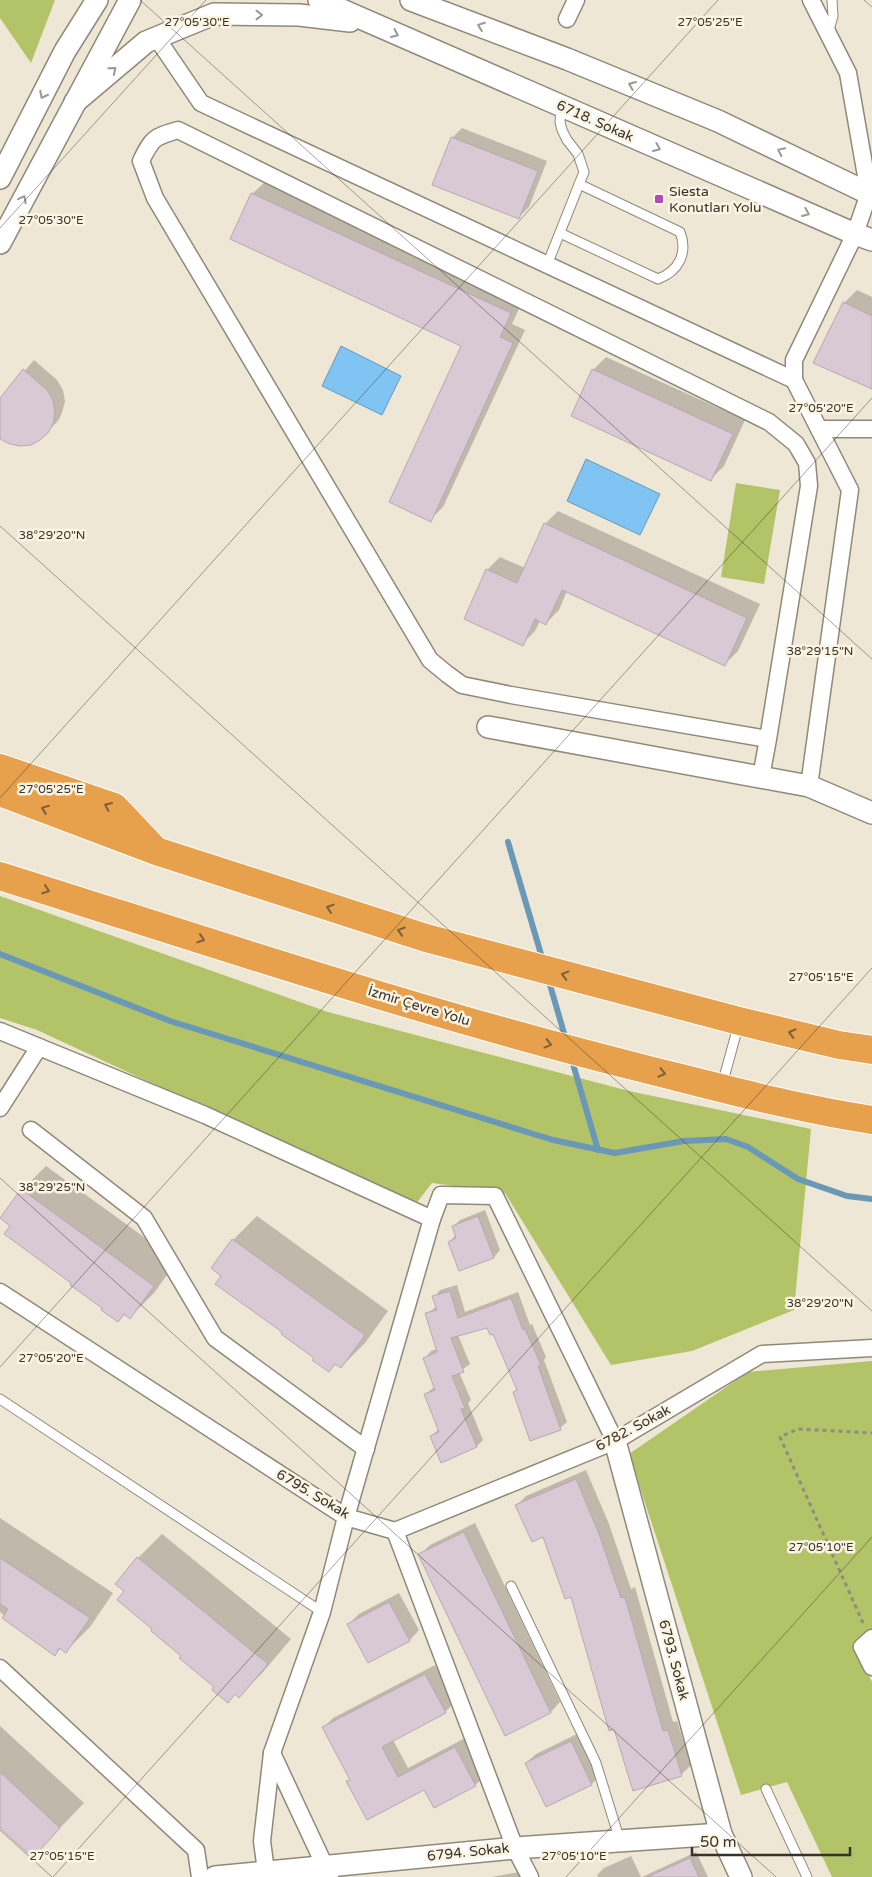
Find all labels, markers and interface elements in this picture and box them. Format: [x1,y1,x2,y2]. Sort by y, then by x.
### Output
one-way arrow [256,9,264,20]
text: 27°05'30"E [164,15,230,29]
text: 27°05'25"E [677,15,743,29]
one-way arrow [477,22,486,32]
one-way arrow [390,28,399,39]
one-way arrow [107,67,116,76]
one-way arrow [628,81,637,92]
one-way arrow [39,90,49,99]
street label: 6718. Sokak [554,96,637,146]
one-way arrow [652,142,661,153]
one-way arrow [777,147,786,157]
place label: Siesta Konutları Yolu [669,183,762,216]
marker: Siesta Konutları Yolu [653,193,665,205]
one-way arrow [16,196,26,205]
one-way arrow [801,206,810,217]
text: 27°05'30"E [18,213,84,227]
text: 27°05'20"E [788,401,854,415]
text: 38°29'20"N [19,528,86,542]
text: 38°29'15"N [787,644,854,658]
text: 27°05'25"E [18,782,84,796]
one-way arrow [104,801,113,812]
one-way arrow [41,805,50,815]
one-way arrow [42,885,50,895]
one-way arrow [326,904,334,914]
one-way arrow [398,926,406,936]
one-way arrow [197,934,205,944]
one-way arrow [562,970,570,980]
text: 27°05'15"E [788,970,854,984]
street label: İzmir Çevre Yolu [366,982,472,1030]
one-way arrow [787,1028,796,1039]
one-way arrow [544,1038,553,1049]
one-way arrow [657,1067,666,1078]
text: 38°29'25"N [19,1180,86,1194]
text: 38°29'20"N [787,1296,854,1310]
text: 27°05'20"E [18,1351,84,1365]
street label: 6782. Sokak [593,1401,674,1455]
street label: 6795. Sokak [273,1465,353,1523]
text: 27°05'10"E [788,1540,854,1554]
street label: 6793. Sokak [655,1618,693,1702]
scale bar [692,1824,850,1856]
text: 50 m [700,1833,737,1851]
street label: 6794. Sokak [426,1839,510,1865]
text: 27°05'15"E [29,1849,95,1863]
text: 27°05'10"E [541,1849,607,1863]

